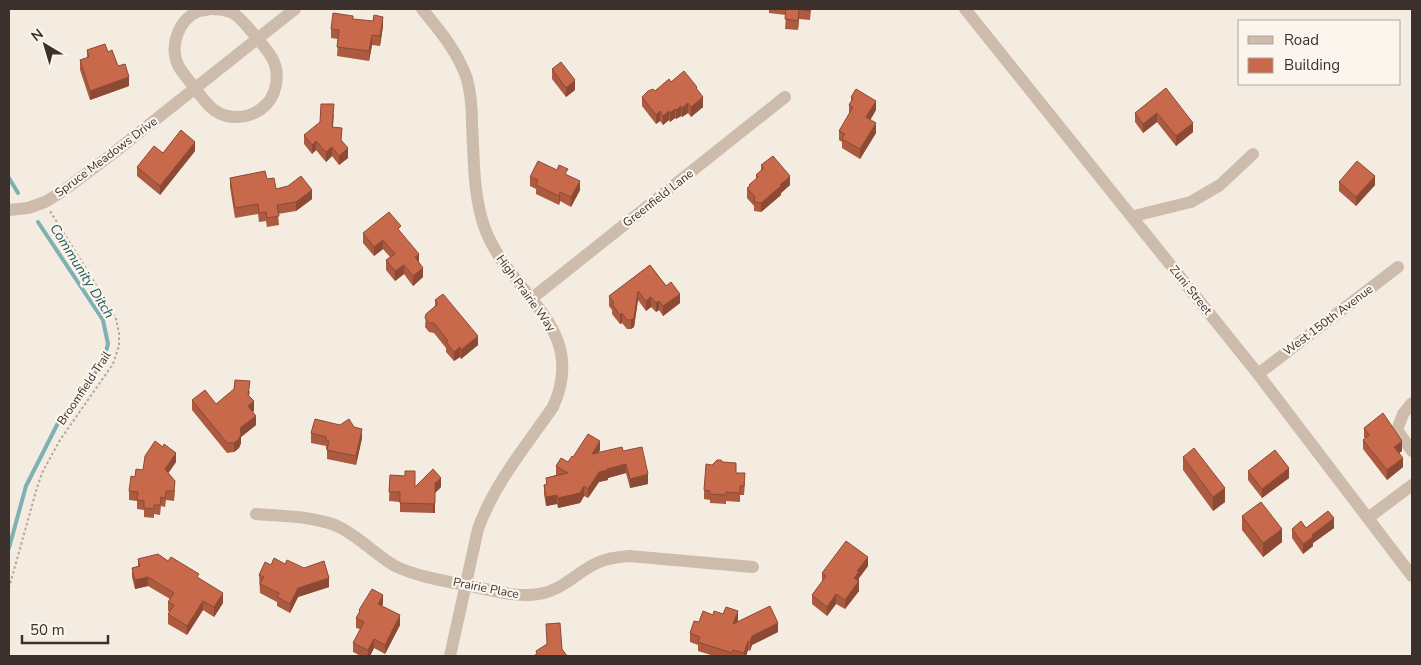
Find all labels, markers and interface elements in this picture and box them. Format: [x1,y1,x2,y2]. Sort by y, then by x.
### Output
north arrow [20,20,70,70]
legend [1238,20,1401,85]
text: N [27,24,47,46]
text: Road [1284,30,1319,50]
text: Building [1284,55,1340,75]
street label: Spruce Meadows Drive [52,113,160,201]
street label: Greenfield Lane [619,165,697,231]
water label: Community Ditch [45,220,119,322]
street label: High Prairie Way [493,251,560,335]
street label: Zuni Street [1166,262,1216,319]
street label: West 150th Avenue [1280,281,1376,359]
street label: Broomfield Trail [53,348,115,428]
street label: Prairie Place [452,574,520,602]
scale bar [22,612,109,644]
text: 50 m [30,620,65,640]

